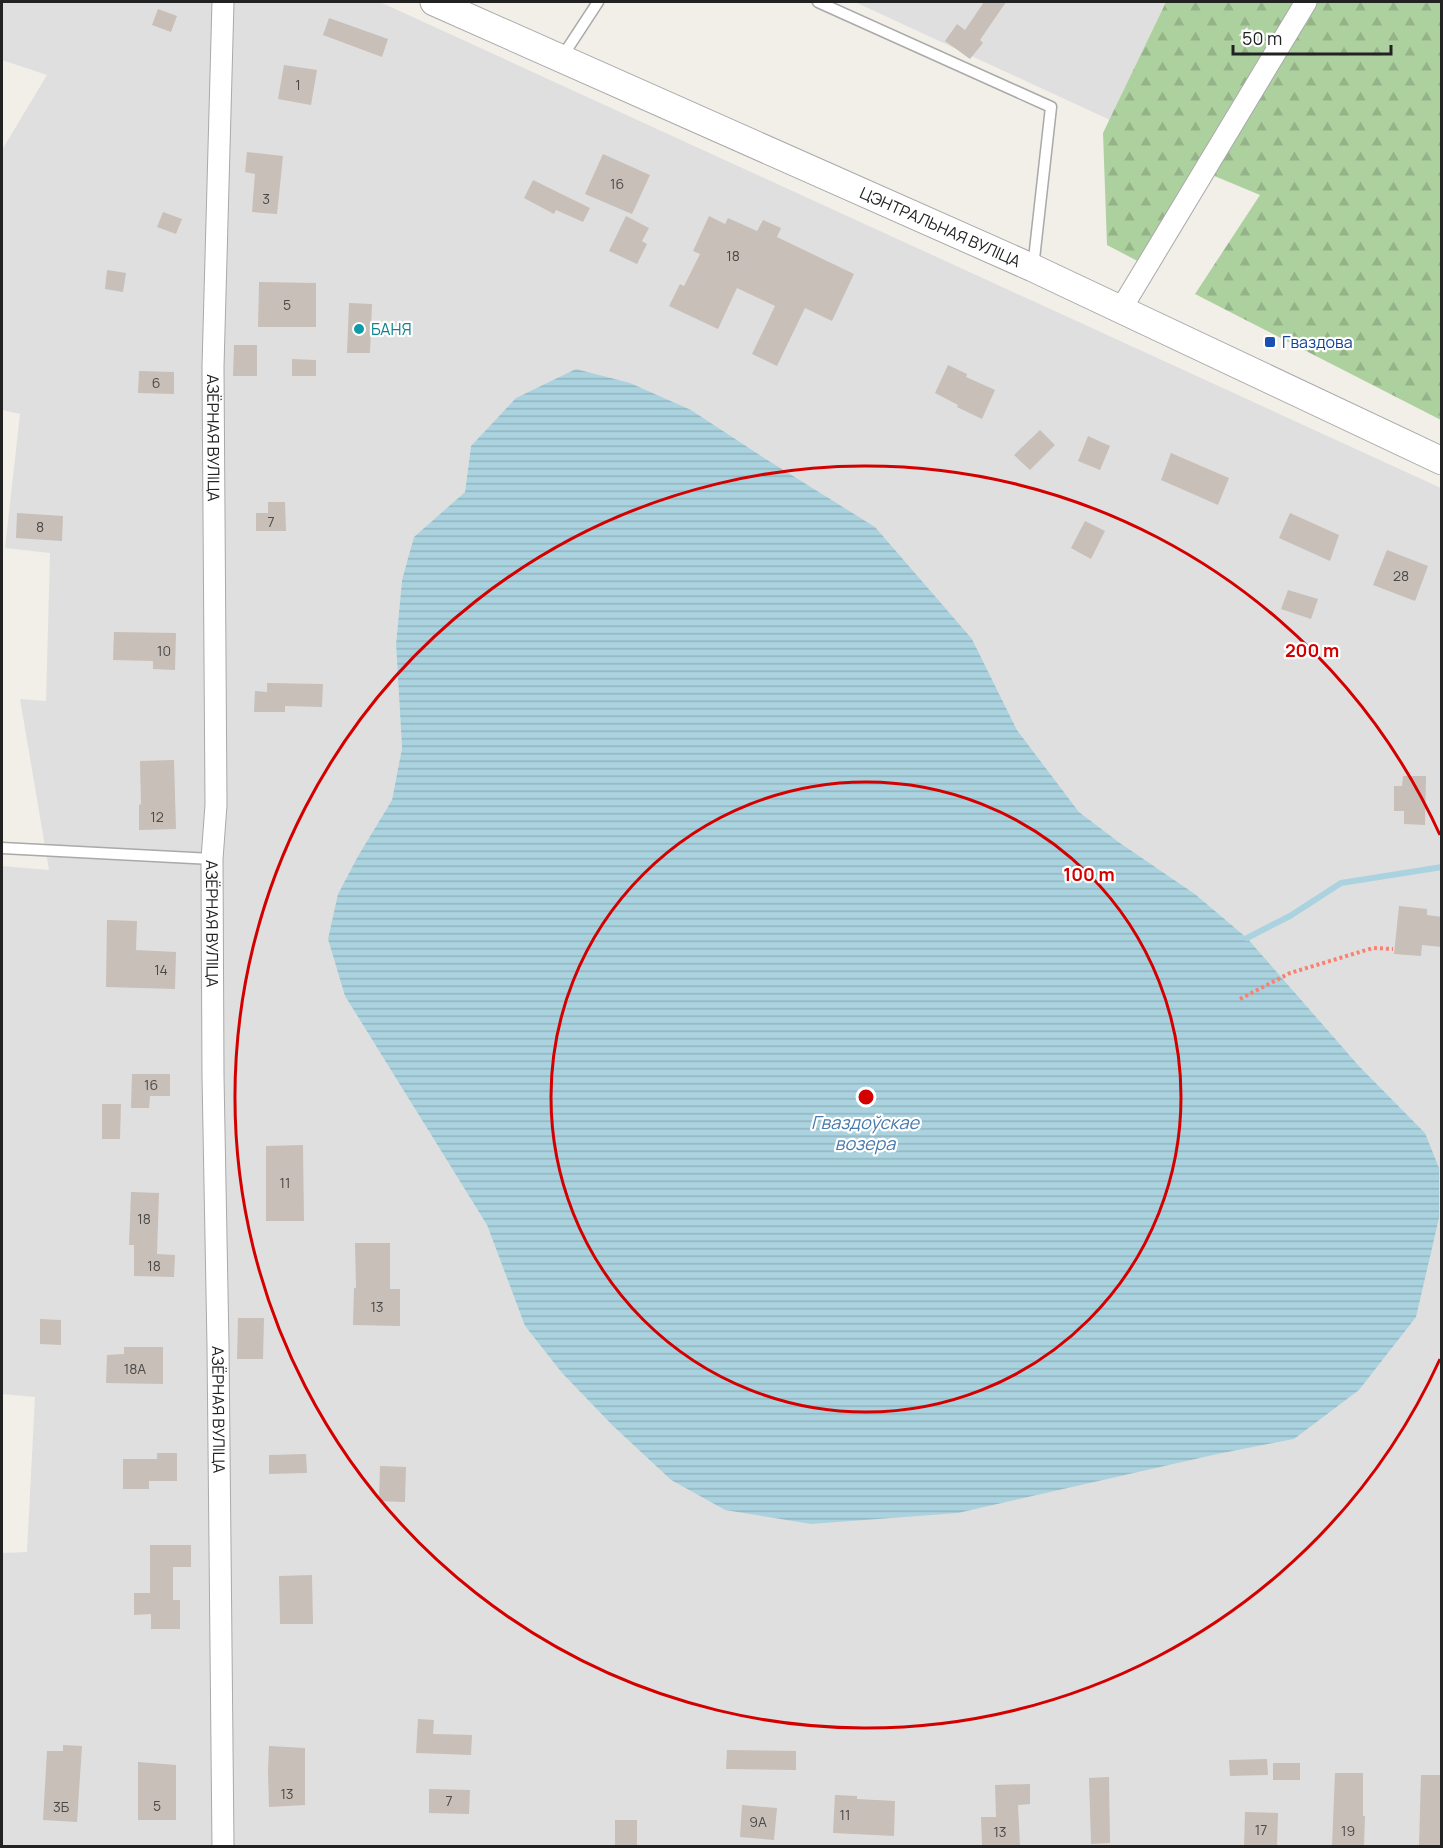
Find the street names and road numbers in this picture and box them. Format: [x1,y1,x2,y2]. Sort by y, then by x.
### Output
street label: ЦЭНТРАЛЬНАЯ ВУЛІЦА [857,182,1024,272]
street label: АЗЁРНАЯ ВУЛІЦА [202,374,225,502]
street label: АЗЁРНАЯ ВУЛІЦА [201,860,224,987]
street label: АЗЁРНАЯ ВУЛІЦА [207,1346,230,1473]

